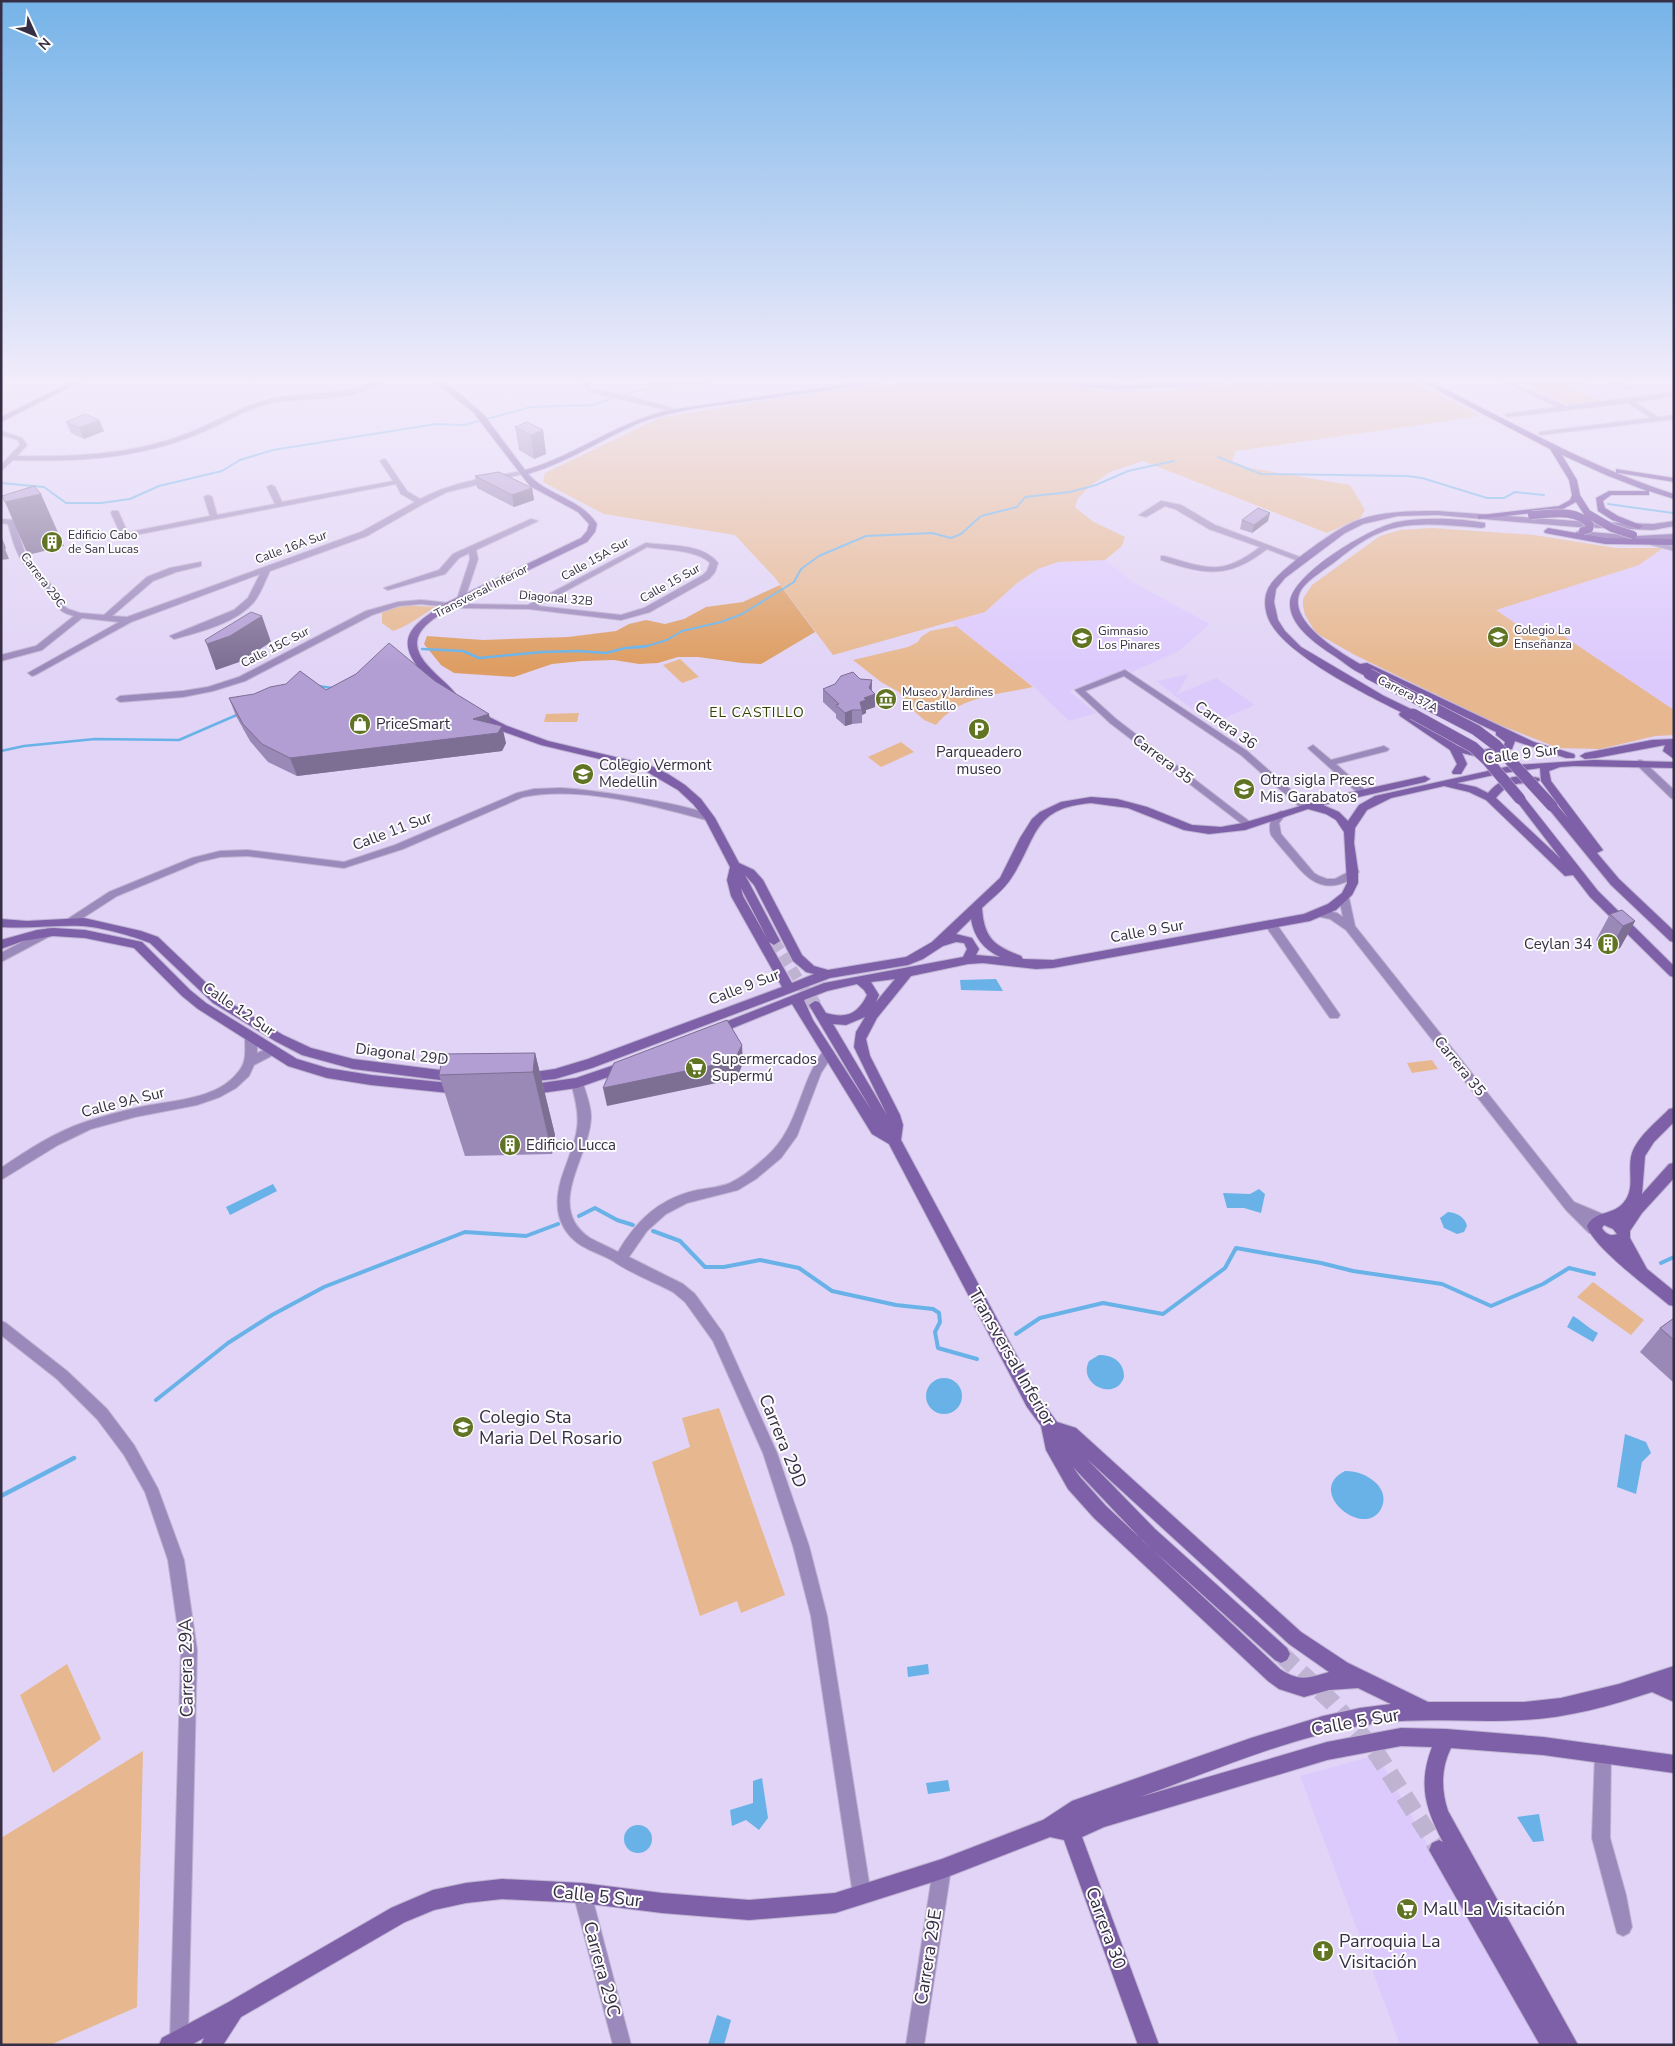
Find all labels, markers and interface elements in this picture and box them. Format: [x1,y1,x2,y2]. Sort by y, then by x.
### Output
north arrow [10,10,60,60]
text: N [34,33,54,54]
street label: Calle 16A Sur [253,526,330,567]
place label: Edificio Cabo de San Lucas [68,527,139,557]
building icon: Edificio Cabo de San Lucas [40,530,64,554]
street label: Calle 15A Sur [558,533,632,584]
street label: Carrera 29C [17,549,69,611]
street label: Transversal Inferior [431,560,531,622]
street label: Calle 15 Sur [637,560,704,606]
street label: Diagonal 32B [518,587,594,609]
place label: Colegio La Enseñanza [1514,622,1572,652]
street label: Calle 15C Sur [238,623,313,671]
place label: Gimnasio Los Pinares [1098,623,1160,653]
school or university icon: Colegio La Enseñanza [1486,625,1510,649]
school or university icon: Gimnasio Los Pinares [1070,626,1094,650]
street label: Carrera 37A [1375,672,1441,716]
place label: Museo y Jardines El Castillo [902,684,994,714]
museum icon: Museo y Jardines El Castillo [874,687,898,711]
street label: Carrera 36 [1191,696,1261,754]
district label: EL CASTILLO [709,703,805,722]
shop icon: PriceSmart [348,712,372,736]
place label: PriceSmart [376,714,451,734]
parking icon: Parqueadero museo [967,717,991,741]
street label: Carrera 35 [1128,729,1198,789]
street label: Calle 9 Sur [1483,739,1560,768]
place label: Parqueadero museo [936,742,1022,779]
place label: Colegio Vermont Medellin [599,755,712,792]
school or university icon: Colegio Vermont Medellin [571,762,595,786]
place label: Otra sigla Preesc Mis Garabatos [1260,770,1374,807]
school or university icon: Otra sigla Preesc Mis Garabatos [1232,777,1256,801]
street label: Calle 11 Sur [350,807,435,855]
street label: Calle 9 Sur [1109,915,1186,947]
building icon: Ceylan 34 [1596,932,1620,956]
place label: Ceylan 34 [1524,934,1592,954]
street label: Calle 9 Sur [706,964,783,1010]
street label: Calle 12 Sur [199,977,280,1041]
street label: Carrera 35 [1430,1032,1490,1100]
street label: Diagonal 29D [354,1038,450,1070]
place label: Supermercados Supermú [712,1049,817,1086]
supermarket icon: Supermercados Supermú [684,1056,708,1080]
street label: Calle 9A Sur [79,1082,167,1122]
building icon: Edificio Lucca [498,1133,522,1157]
place label: Edificio Lucca [526,1135,616,1155]
street label: Transversal Inferior [963,1284,1061,1430]
street label: Carrera 29D [753,1391,813,1491]
place label: Colegio Sta Maria Del Rosario [479,1405,622,1450]
school or university icon: Colegio Sta Maria Del Rosario [451,1415,475,1439]
street label: Carrera 29A [173,1618,199,1718]
street label: Calle 5 Sur [1309,1702,1402,1742]
street label: Calle 5 Sur [551,1879,643,1913]
street label: Carrera 30 [1080,1884,1132,1972]
supermarket icon: Mall La Visitación [1395,1897,1419,1921]
place label: Mall La Visitación [1423,1897,1565,1921]
street label: Carrera 29E [909,1908,947,2006]
street label: Carrera 29C [578,1919,626,2019]
place label: Parroquia La Visitación [1338,1929,1441,1974]
church icon: Parroquia La Visitación [1311,1939,1335,1963]

